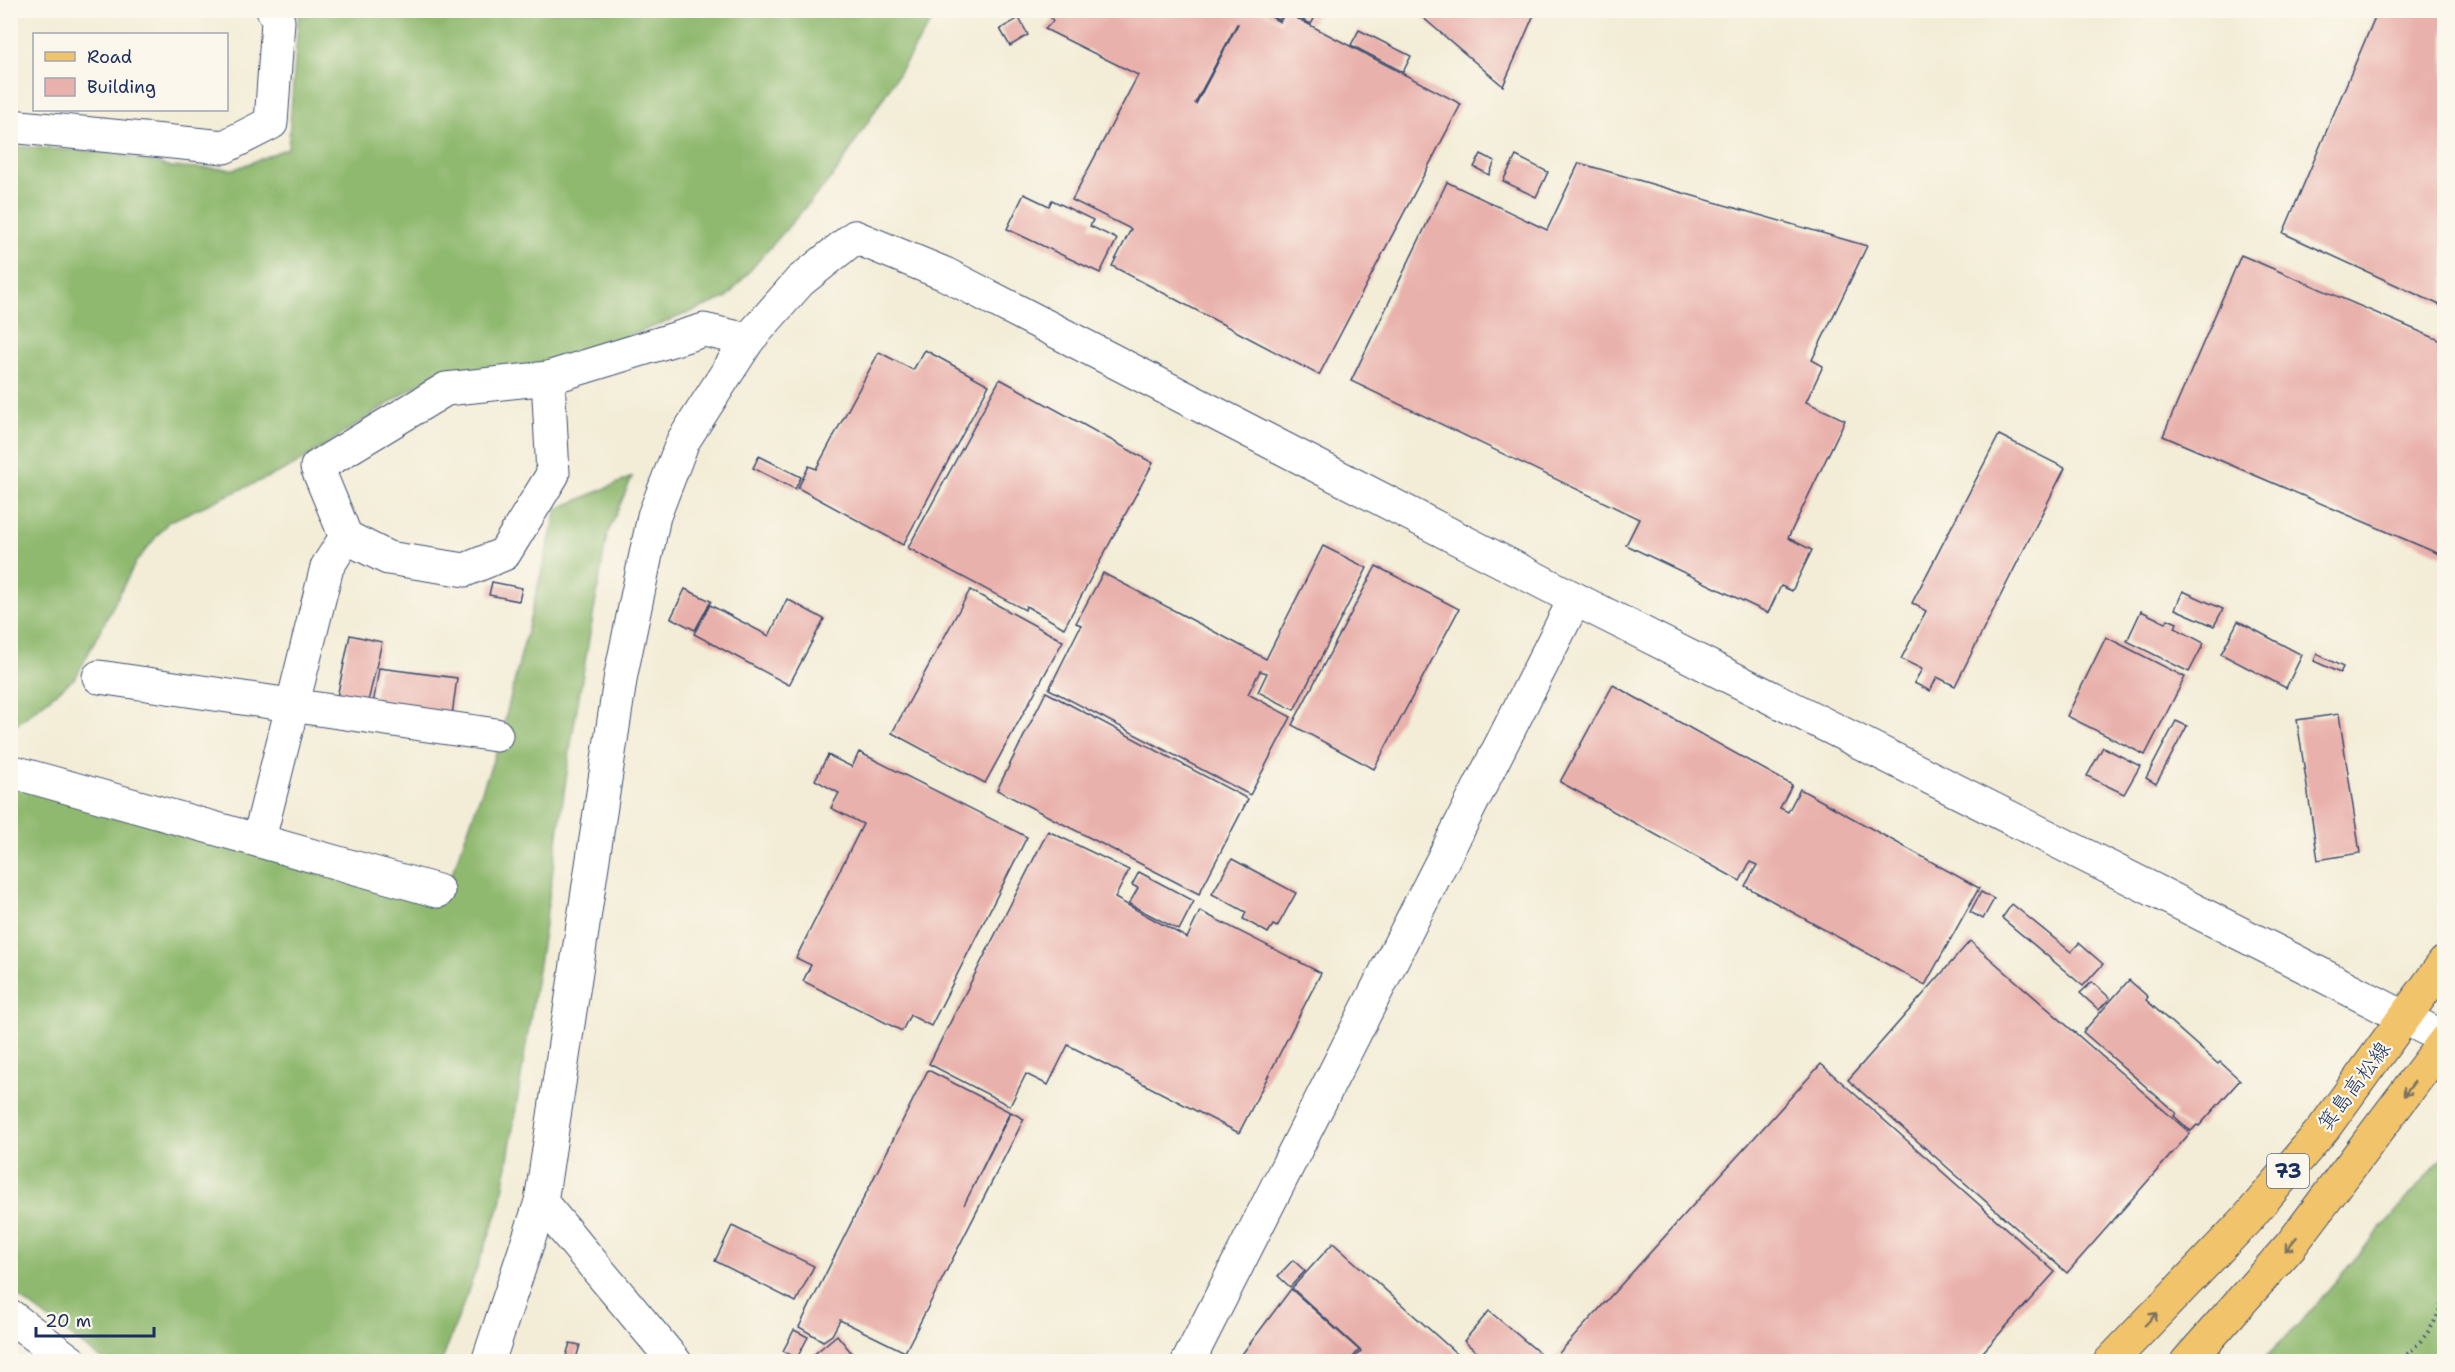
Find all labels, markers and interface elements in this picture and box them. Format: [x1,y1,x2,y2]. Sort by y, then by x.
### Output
legend [33,33,228,111]
text: Road [87,45,132,69]
text: Building [87,75,156,99]
street label: 箕島高松線 [2311,1036,2397,1136]
one-way arrow [2403,1081,2416,1097]
road number: 73 [2267,1154,2309,1188]
one-way arrow [2284,1236,2298,1251]
scale bar [36,1300,154,1338]
text: 20 m [45,1309,91,1333]
one-way arrow [2144,1312,2158,1327]

